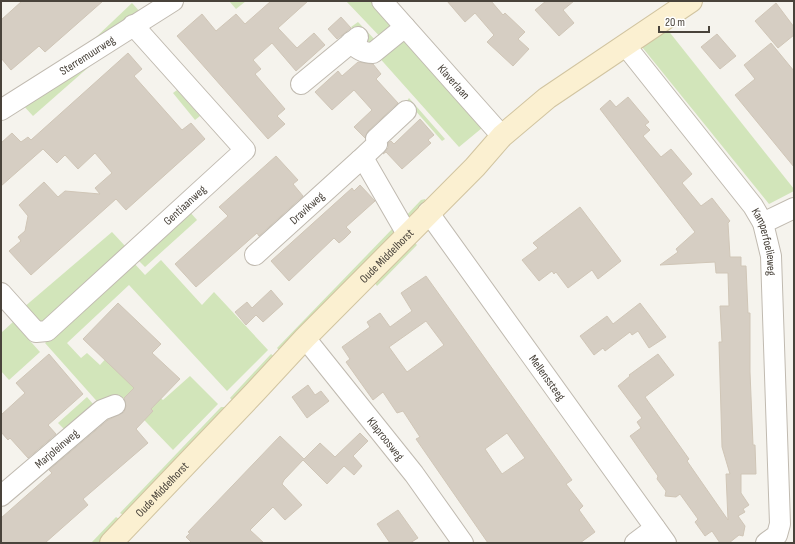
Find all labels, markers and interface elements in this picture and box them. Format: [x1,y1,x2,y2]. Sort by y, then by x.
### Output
scale bar [659,8,709,34]
text: 20 m [665,15,685,30]
street label: Sterremuurweg [57,32,118,79]
street label: Klaverlaan [434,61,473,102]
street label: Gentiaanweg [160,182,209,228]
street label: Dravikweg [286,188,327,228]
street label: Kamperfoelieweg [748,205,779,276]
street label: Oude Middelhorst [356,225,417,286]
street label: Mellenssteeg [526,352,569,404]
street label: Klaproosweg [364,414,408,463]
street label: Marjoleinweg [32,426,82,472]
street label: Oude Middelhorst [132,459,192,520]

